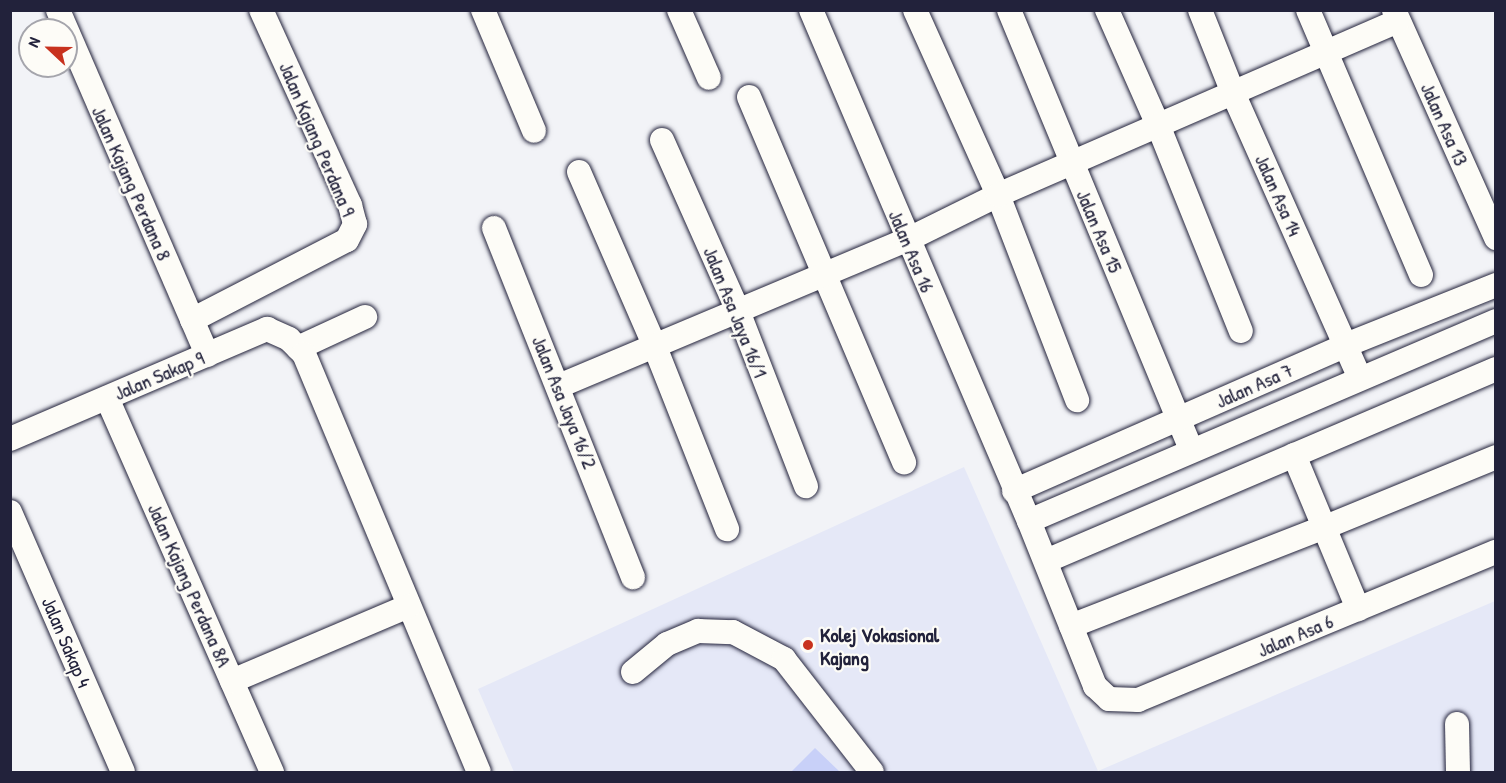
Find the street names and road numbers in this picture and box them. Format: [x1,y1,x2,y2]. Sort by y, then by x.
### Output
street label: Jalan Kajang Perdana 9 [275,58,361,220]
street label: Jalan Asa 13 [1416,79,1474,169]
street label: Jalan Kajang Perdana 8 [87,102,177,264]
street label: Jalan Asa 14 [1250,151,1308,239]
street label: Jalan Asa 15 [1072,186,1128,276]
street label: Jalan Asa 16 [884,206,940,296]
street label: Jalan Asa Jaya 16/1 [699,243,773,381]
street label: Jalan Asa Jaya 16/2 [527,332,603,472]
street label: Jalan Sakap 9 [110,345,208,405]
street label: Jalan Asa 7 [1212,357,1296,413]
street label: Jalan Kajang Perdana 8A [143,500,237,670]
street label: Jalan Sakap 4 [37,593,97,691]
street label: Jalan Asa 6 [1254,608,1336,662]

